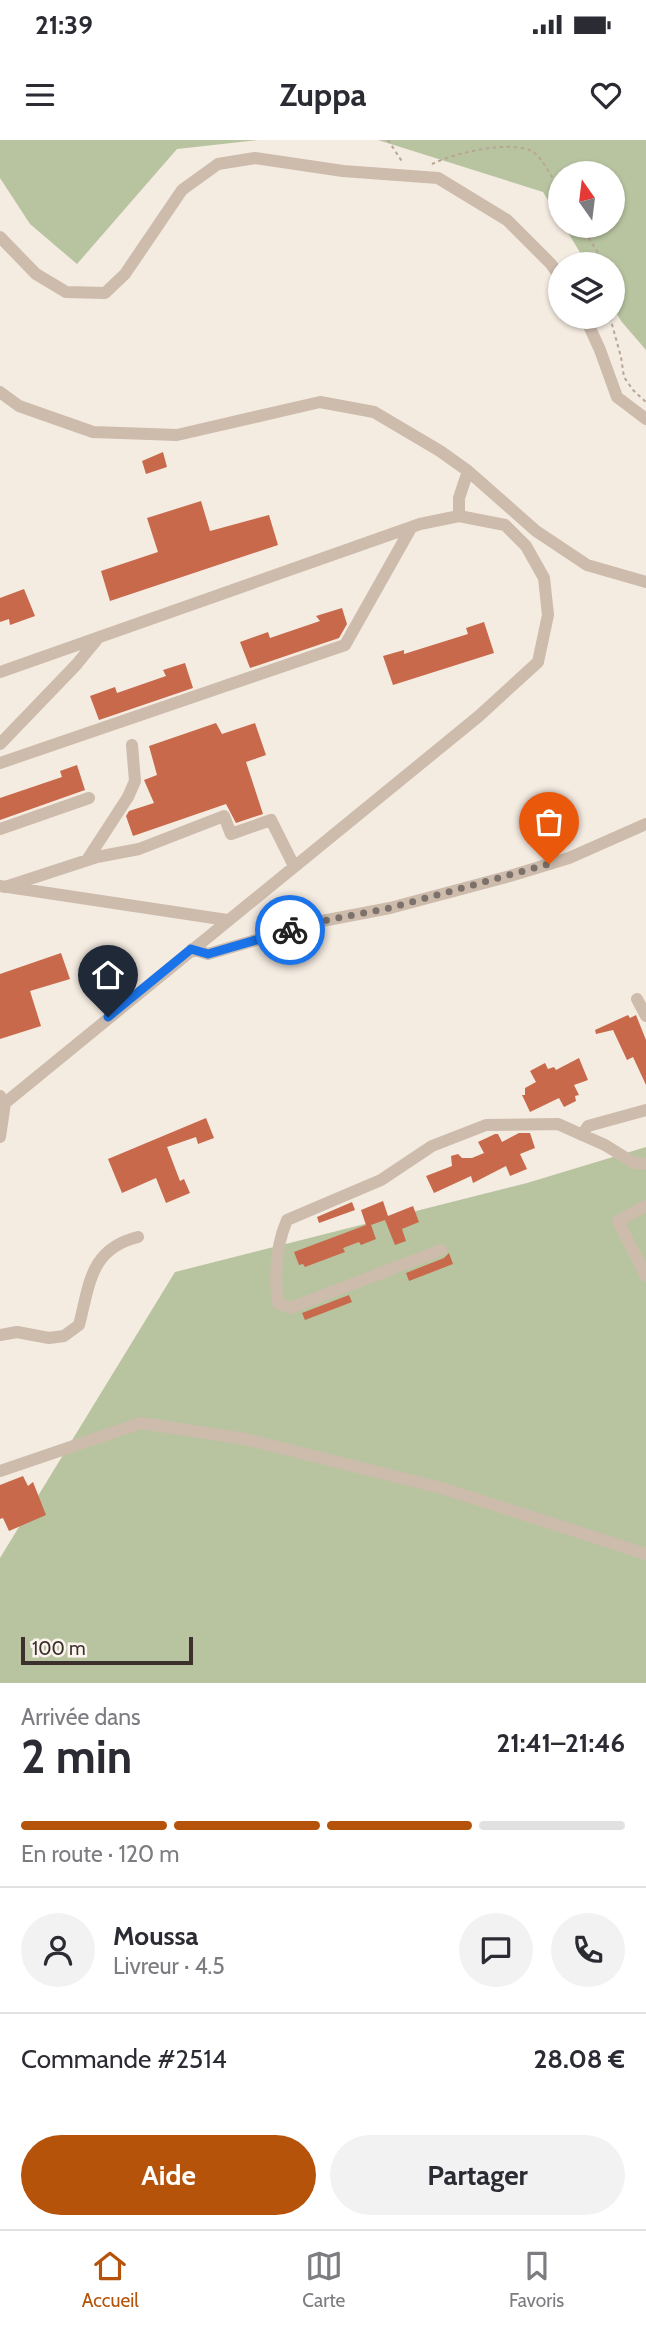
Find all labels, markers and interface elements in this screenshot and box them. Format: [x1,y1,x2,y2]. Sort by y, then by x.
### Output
text: 21:39 [35,9,93,41]
text: Zuppa [280,75,366,114]
icon: menu [21,76,59,114]
icon: heart [587,76,625,114]
north arrow [548,161,625,238]
map controls [548,161,625,329]
button: layers [548,252,625,329]
pin [519,792,579,864]
icon: bag [530,803,568,841]
courier [255,895,325,965]
icon: bike [271,911,309,949]
pin [78,945,138,1017]
icon: home [89,956,127,994]
scale bar [21,1634,192,1666]
text: 100 m [32,1637,86,1660]
text: Arrivée dans [21,1703,141,1731]
text: 21:41–21:46 [496,1727,625,1759]
text: 2 min [21,1729,132,1785]
text: En route · 120 m [21,1840,179,1868]
button: person [21,1913,95,1987]
button: chat [459,1913,533,1987]
button: phone [551,1913,625,1987]
text: Moussa [113,1920,198,1952]
text: Livreur · 4.5 [113,1952,225,1980]
text: Commande #2514 [21,2043,227,2075]
text: 28.08 € [533,2043,625,2075]
button: Aide [21,2135,316,2215]
button: Partager [330,2135,625,2215]
tab: Accueil [82,2247,139,2312]
tab: Carte [302,2247,345,2312]
tab: Favoris [509,2247,564,2312]

